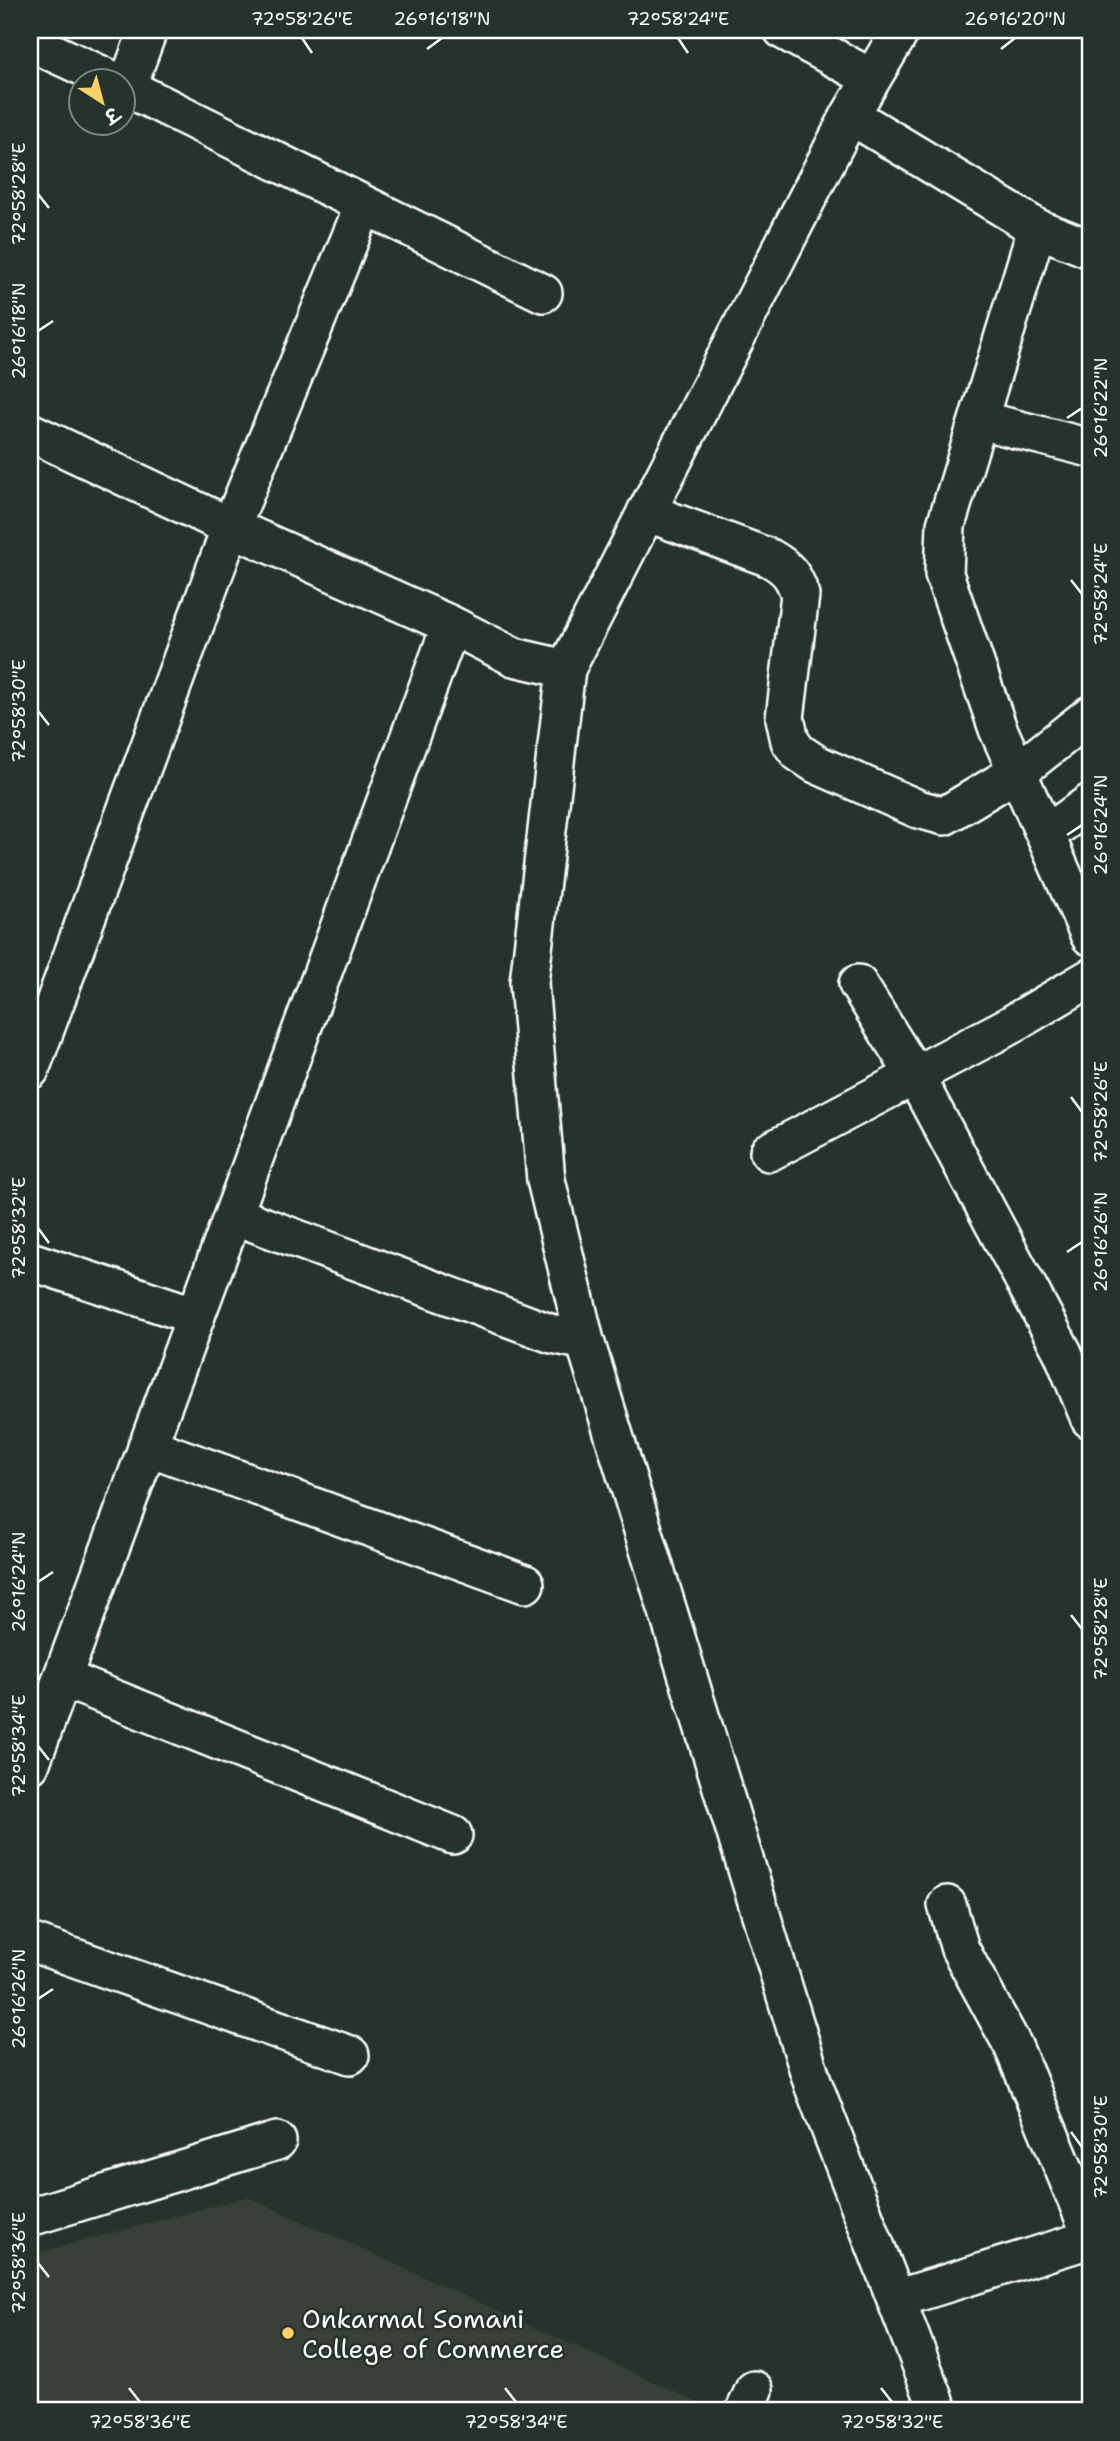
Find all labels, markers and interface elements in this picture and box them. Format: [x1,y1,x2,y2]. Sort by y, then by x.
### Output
text: 72°58'26"E [251,7,353,31]
text: 26°16'18"N [393,7,491,31]
text: 72°58'24"E [627,7,729,31]
text: 26°16'20"N [964,7,1066,31]
north arrow [66,66,136,136]
text: उ [97,100,126,131]
text: 72°58'28"E [7,143,31,245]
text: 26°16'18"N [7,282,31,380]
text: 26°16'22"N [1089,357,1113,459]
text: 72°58'24"E [1089,543,1113,645]
text: 72°58'30"E [7,659,31,763]
text: 26°16'24"N [1089,775,1113,875]
text: 72°58'26"E [1089,1061,1113,1163]
text: 72°58'32"E [7,1177,31,1279]
text: 26°16'26"N [1089,1192,1113,1292]
text: 26°16'24"N [7,1532,31,1632]
text: 72°58'28"E [1089,1578,1113,1680]
text: 72°58'34"E [7,1695,31,1797]
text: 26°16'26"N [7,1949,31,2049]
text: 72°58'30"E [1089,2095,1113,2199]
text: 72°58'36"E [7,2212,31,2314]
place label: Onkarmal Somani College of Commerce [302,2301,564,2366]
marker: Onkarmal Somani College of Commerce [280,2325,296,2341]
text: 72°58'36"E [89,2410,191,2434]
text: 72°58'34"E [465,2410,567,2434]
text: 72°58'32"E [841,2410,943,2434]

